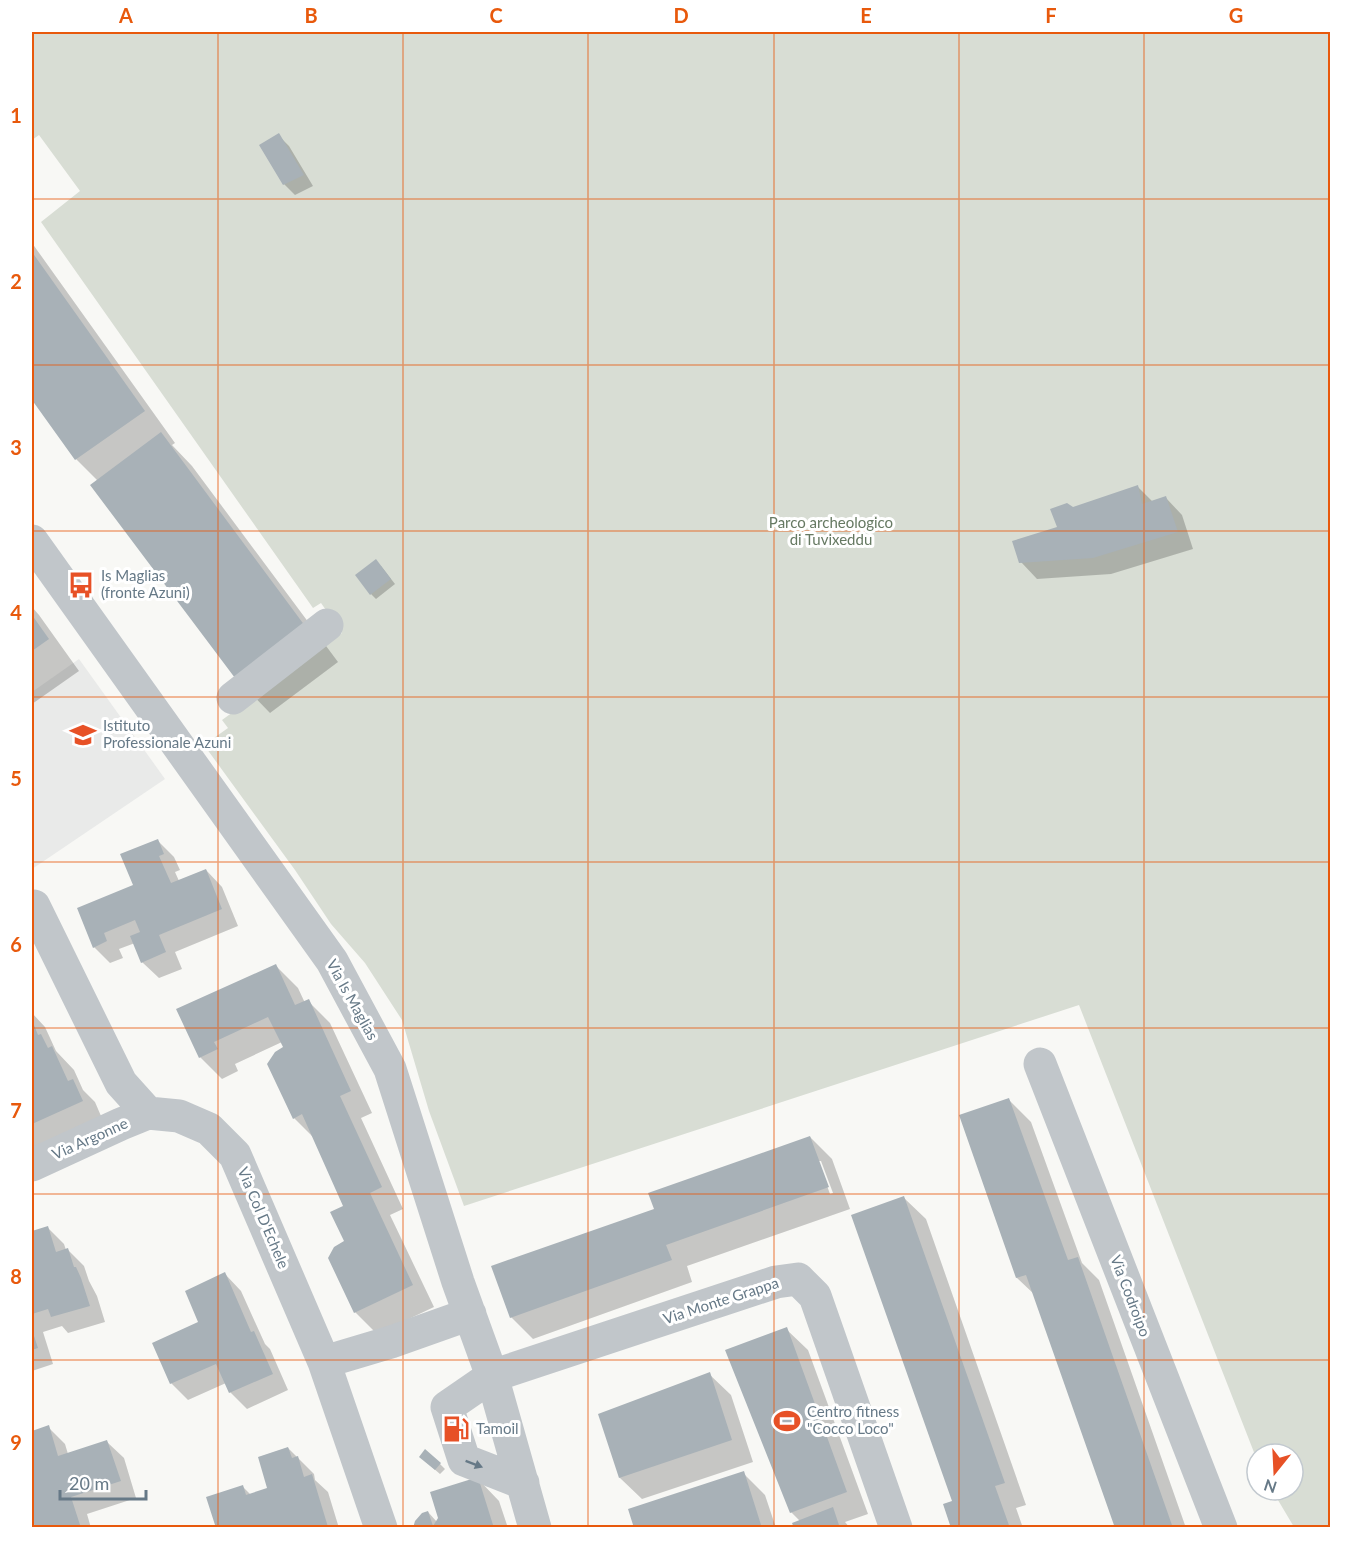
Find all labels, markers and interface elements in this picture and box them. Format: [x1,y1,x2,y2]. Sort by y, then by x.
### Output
text: A [118,3,133,27]
text: B [304,3,318,27]
text: C [489,3,503,27]
text: D [673,3,689,27]
text: E [860,3,872,27]
text: F [1045,3,1057,27]
text: G [1229,3,1243,27]
text: 1 [10,103,22,127]
text: 2 [10,269,22,293]
text: 3 [10,435,22,459]
park label: Parco archeologico di Tuvixeddu [769,513,893,548]
place label: Is Maglias (fronte Azuni) [101,566,190,601]
bus stop icon: Is Maglias (fronte Azuni) [66,570,96,600]
text: 4 [10,600,22,624]
place label: Istituto Professionale Azuni [103,716,231,751]
school or university icon: Istituto Professionale Azuni [68,720,98,750]
text: 5 [10,766,22,790]
text: 6 [10,932,22,956]
street label: Via Is Maglias [323,956,382,1043]
text: 7 [10,1098,22,1122]
street label: Via Argonne [49,1113,130,1163]
street label: Via Col D'Echele [234,1164,293,1271]
street label: Via Codroipo [1107,1252,1155,1339]
text: 8 [10,1264,22,1288]
street label: Via Monte Grappa [661,1273,781,1327]
place label: Centro fitness "Cocco Loco" [807,1402,899,1437]
sports icon: Centro fitness "Cocco Loco" [772,1406,802,1436]
fuel station icon: Tamoil [441,1414,471,1444]
place label: Tamoil [476,1419,519,1437]
text: 9 [10,1430,22,1454]
north arrow [1245,1442,1305,1502]
one-way arrow [465,1460,483,1469]
scale bar [60,1463,146,1501]
text: 20 m [69,1472,109,1494]
text: N [1261,1476,1279,1498]

